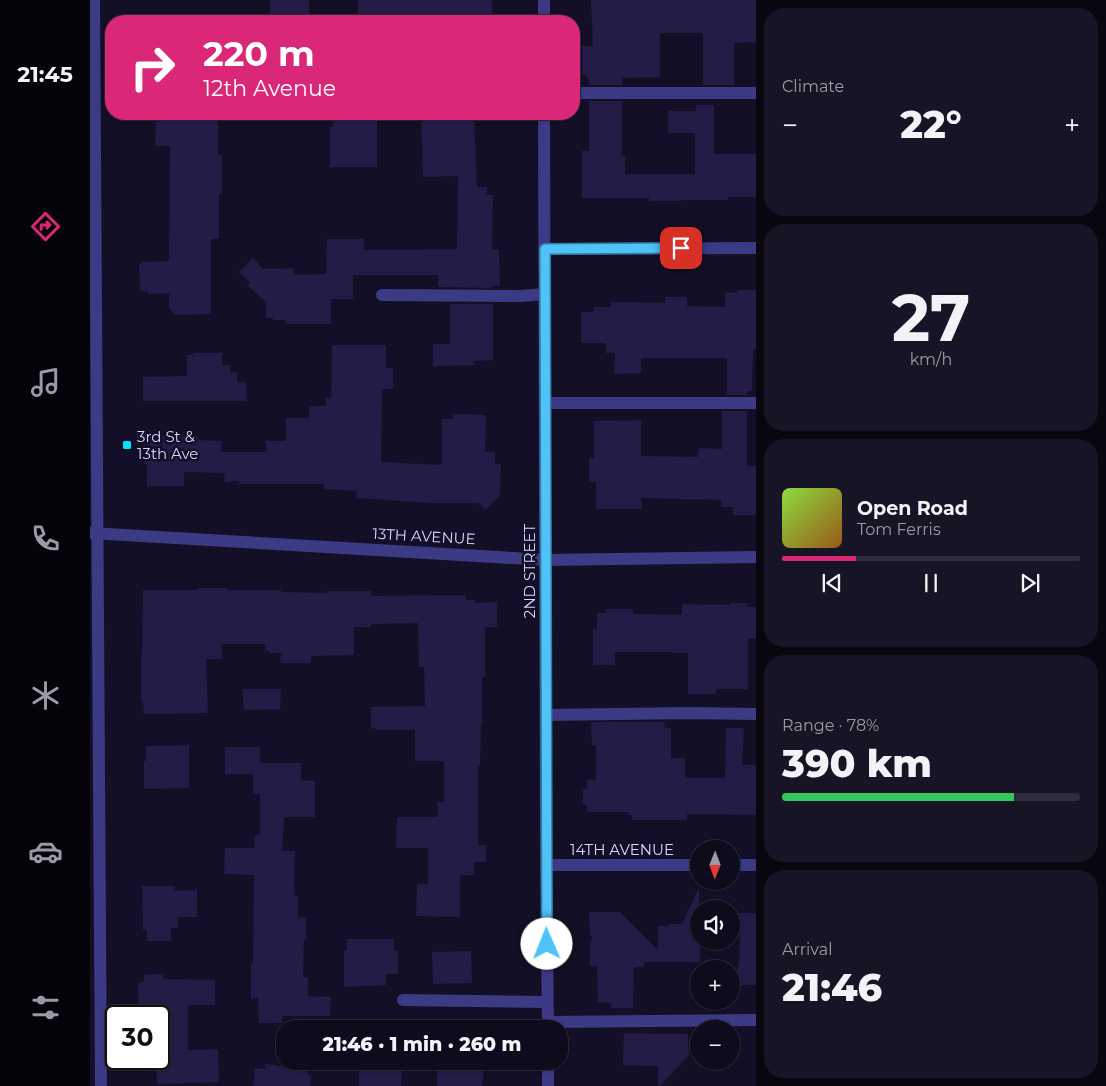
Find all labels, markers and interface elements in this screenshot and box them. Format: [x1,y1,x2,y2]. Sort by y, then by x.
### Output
text: 220 m [203,32,315,75]
icon: right [120,35,185,100]
text: 21:45 [17,61,73,88]
text: 12th Avenue [203,75,336,102]
text: Climate [782,77,844,96]
text: 22° [900,101,962,148]
text: − [782,108,798,142]
text: + [1064,108,1080,142]
icon: directions [28,209,63,244]
pin [660,227,702,269]
icon: arrive [667,234,695,262]
text: 27 [892,278,970,357]
text: km/h [910,350,952,369]
icon: music [28,365,63,400]
place label: 3rd St & 13th Ave [137,427,198,463]
marker: 3rd St & 13th Ave [121,439,133,451]
text: Open Road [857,497,968,520]
text: Tom Ferris [857,520,941,539]
icon: phone [28,521,63,556]
street label: 2ND STREET [520,523,539,618]
street label: 13TH AVENUE [372,524,476,548]
icon: previous [818,569,846,597]
icon: pause [917,569,945,597]
icon: next [1016,569,1044,597]
icon: climate [28,678,63,713]
text: Range · 78% [782,716,879,735]
text: 390 km [782,740,932,787]
icon: car [28,834,63,869]
street label: 14TH AVENUE [570,840,674,859]
north arrow [690,840,740,890]
map controls [690,840,740,1070]
button: sound [690,900,740,950]
position arrow [520,917,572,969]
text: Arrival [782,940,832,959]
button: + [690,960,740,1010]
text: 21:46 [782,964,882,1011]
icon: filters [28,990,63,1025]
speed limit sign: 30 [105,1005,170,1070]
button: − [690,1020,740,1070]
text: 21:46 · 1 min · 260 m [323,1033,521,1056]

